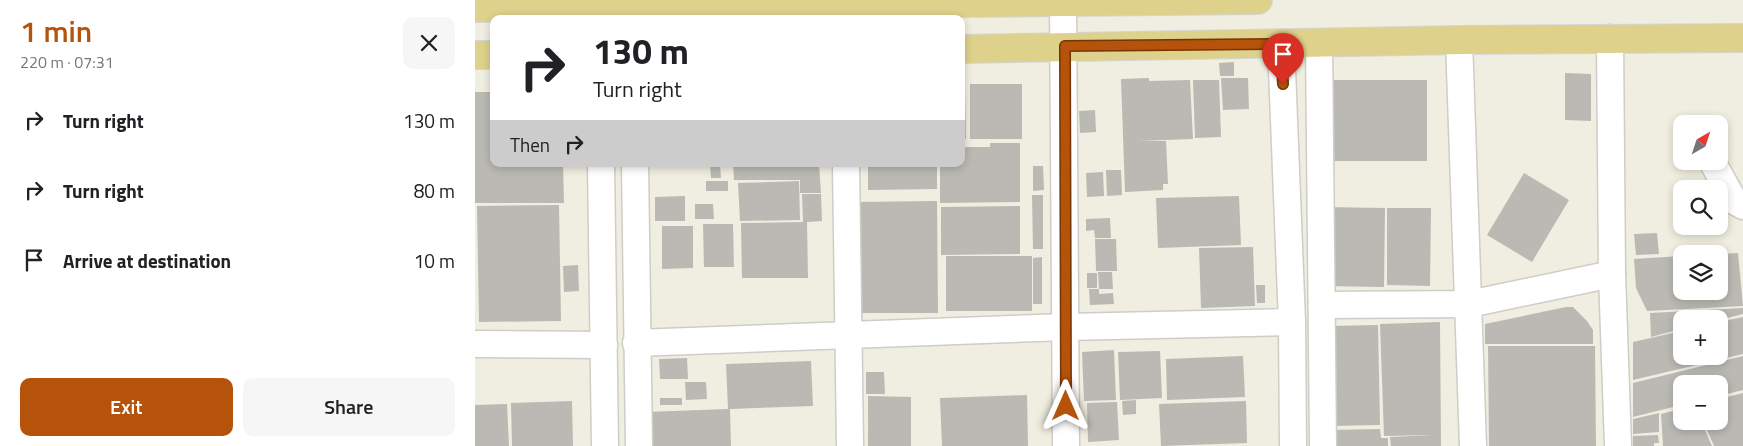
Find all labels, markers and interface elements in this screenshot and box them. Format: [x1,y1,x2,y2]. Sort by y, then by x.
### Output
text: 1 min [20,8,92,54]
button: close [403,17,455,69]
text: 130 m [593,24,689,78]
pin [1262,33,1304,84]
icon: right [510,35,575,100]
icon: arrive [1269,40,1297,68]
text: 220 m · 07:31 [20,50,114,74]
text: Turn right [593,72,682,106]
icon: right [20,106,48,134]
text: Turn right [63,106,144,135]
text: 130 m [403,106,455,135]
north arrow [1673,115,1727,170]
map controls [1673,115,1728,430]
text: Then [510,130,550,159]
icon: right [560,130,588,158]
icon: right [20,176,48,204]
text: Turn right [63,176,144,205]
text: 80 m [414,176,455,205]
button: search [1673,180,1728,235]
button: layers [1673,245,1728,300]
icon: arrive [20,246,48,274]
text: Arrive at destination [63,246,231,275]
text: 10 m [414,246,455,275]
button: + [1673,310,1728,365]
button: − [1673,375,1728,430]
button: Exit [20,378,233,436]
button: Share [243,378,455,436]
position arrow [1039,379,1091,431]

